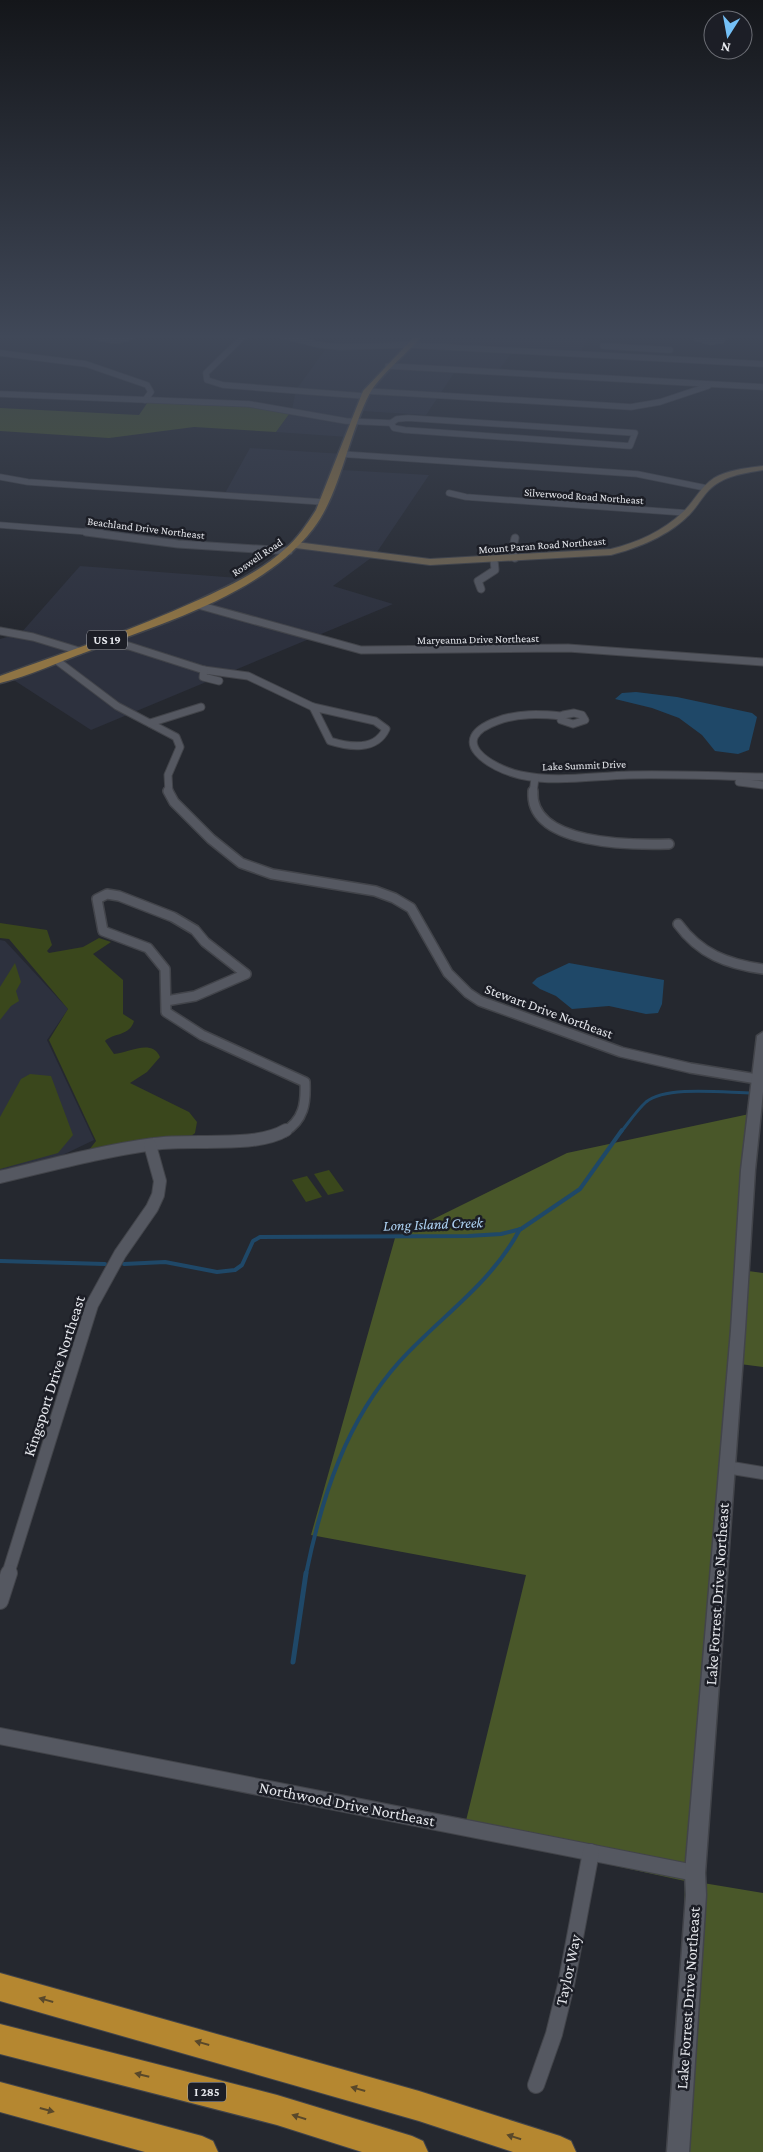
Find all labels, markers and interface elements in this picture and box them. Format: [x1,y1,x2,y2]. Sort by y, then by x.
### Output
north arrow [703,10,753,60]
text: N [719,39,732,57]
street label: Silverwood Road Northeast [524,486,644,506]
street label: Beachland Drive Northeast [87,515,206,541]
street label: Mount Paran Road Northeast [478,535,606,555]
street label: Roswell Road [229,536,285,578]
road number: US 19 [87,630,127,650]
street label: Maryeanna Drive Northeast [417,632,539,647]
street label: Lake Summit Drive [542,758,626,772]
street label: Stewart Drive Northeast [483,980,616,1042]
water label: Long Island Creek [383,1214,485,1235]
street label: Kingsport Drive Northeast [20,1293,89,1459]
street label: Lake Forrest Drive Northeast [702,1502,732,1686]
street label: Northwood Drive Northeast [258,1779,437,1830]
street label: Lake Forrest Drive Northeast [673,1906,703,2090]
street label: Taylor Way [552,1932,585,2007]
one-way arrow [38,1995,53,2003]
one-way arrow [195,2039,210,2047]
one-way arrow [134,2071,149,2079]
road number: I 285 [188,2082,226,2102]
one-way arrow [351,2084,366,2092]
one-way arrow [39,2106,55,2114]
one-way arrow [291,2112,306,2120]
one-way arrow [506,2133,521,2140]

